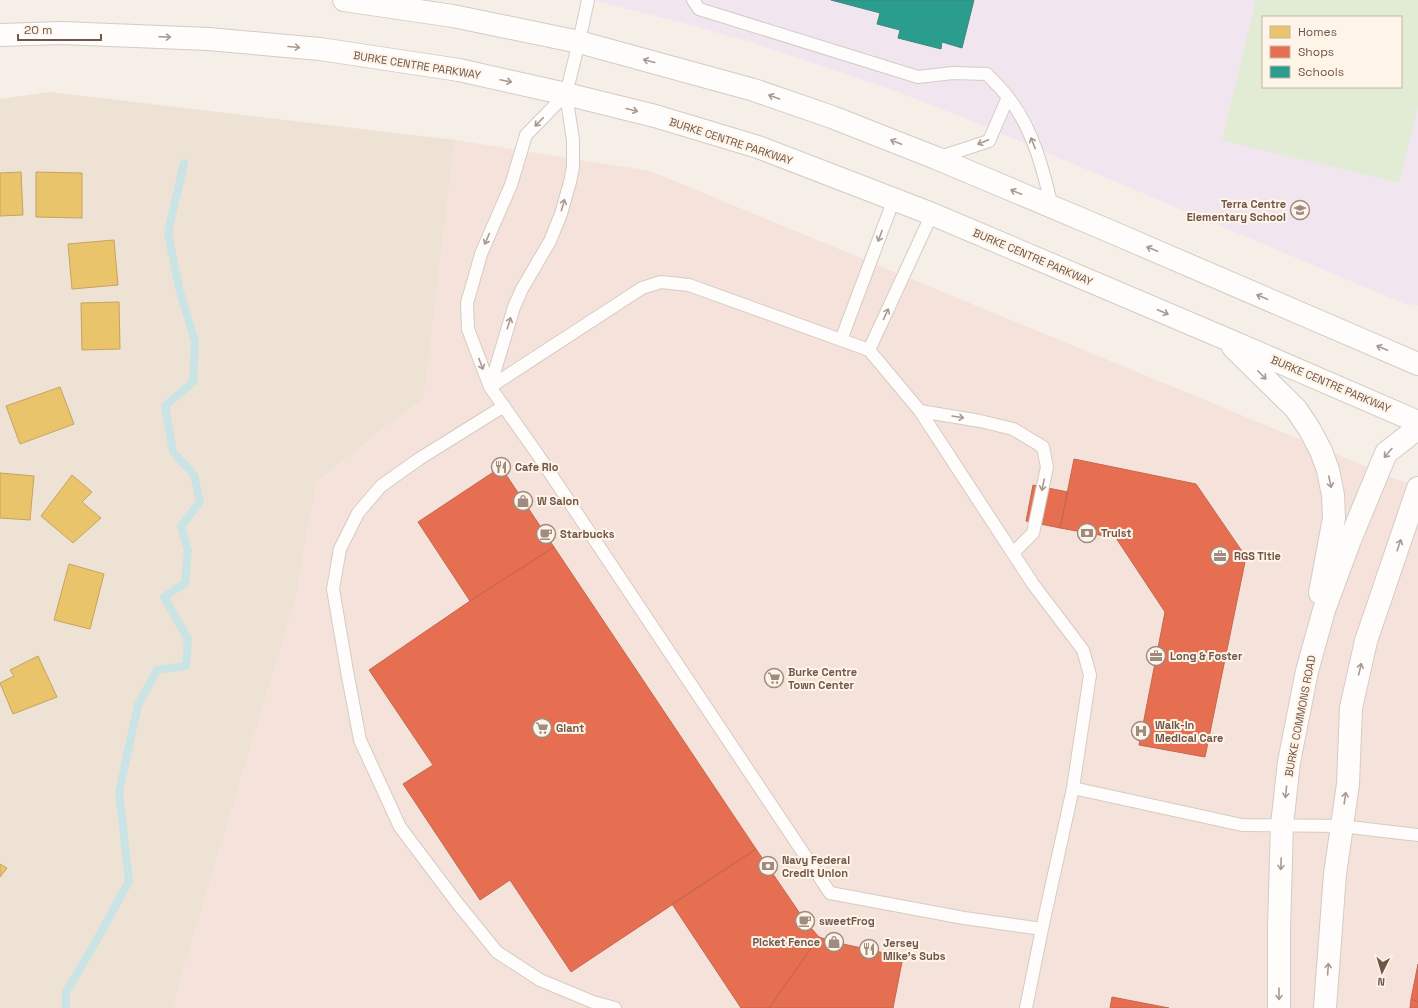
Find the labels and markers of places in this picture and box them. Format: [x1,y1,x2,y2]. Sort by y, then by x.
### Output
place label: Terra Centre Elementary School [1187,197,1286,224]
school or university icon: Terra Centre Elementary School [1289,199,1311,221]
restaurant icon: Cafe Rio [490,456,512,478]
place label: Cafe Rio [515,460,559,474]
shop icon: W Salon [512,490,534,512]
place label: W Salon [537,494,579,508]
bank icon: Truist [1076,522,1098,544]
cafe icon: Starbucks [535,523,557,545]
place label: Truist [1101,526,1131,540]
place label: Starbucks [560,527,615,541]
office icon: RGS Title [1209,545,1231,567]
place label: RGS Title [1234,549,1281,563]
office icon: Long & Foster [1145,645,1167,667]
place label: Long & Foster [1170,649,1243,663]
place label: Burke Centre Town Center [788,665,857,692]
supermarket icon: Burke Centre Town Center [763,667,785,689]
supermarket icon: Giant [531,717,553,739]
place label: Walk-in Medical Care [1155,718,1223,745]
hospital icon: Walk-in Medical Care [1130,720,1152,742]
place label: Giant [556,721,584,735]
place label: Navy Federal Credit Union [782,853,850,880]
bank icon: Navy Federal Credit Union [757,855,779,877]
cafe icon: sweetFrog [794,910,816,932]
place label: sweetFrog [819,914,875,928]
shop icon: Picket Fence [823,931,845,953]
place label: Picket Fence [752,935,820,949]
place label: Jersey Mike's Subs [883,936,946,963]
restaurant icon: Jersey Mike's Subs [858,938,880,960]

